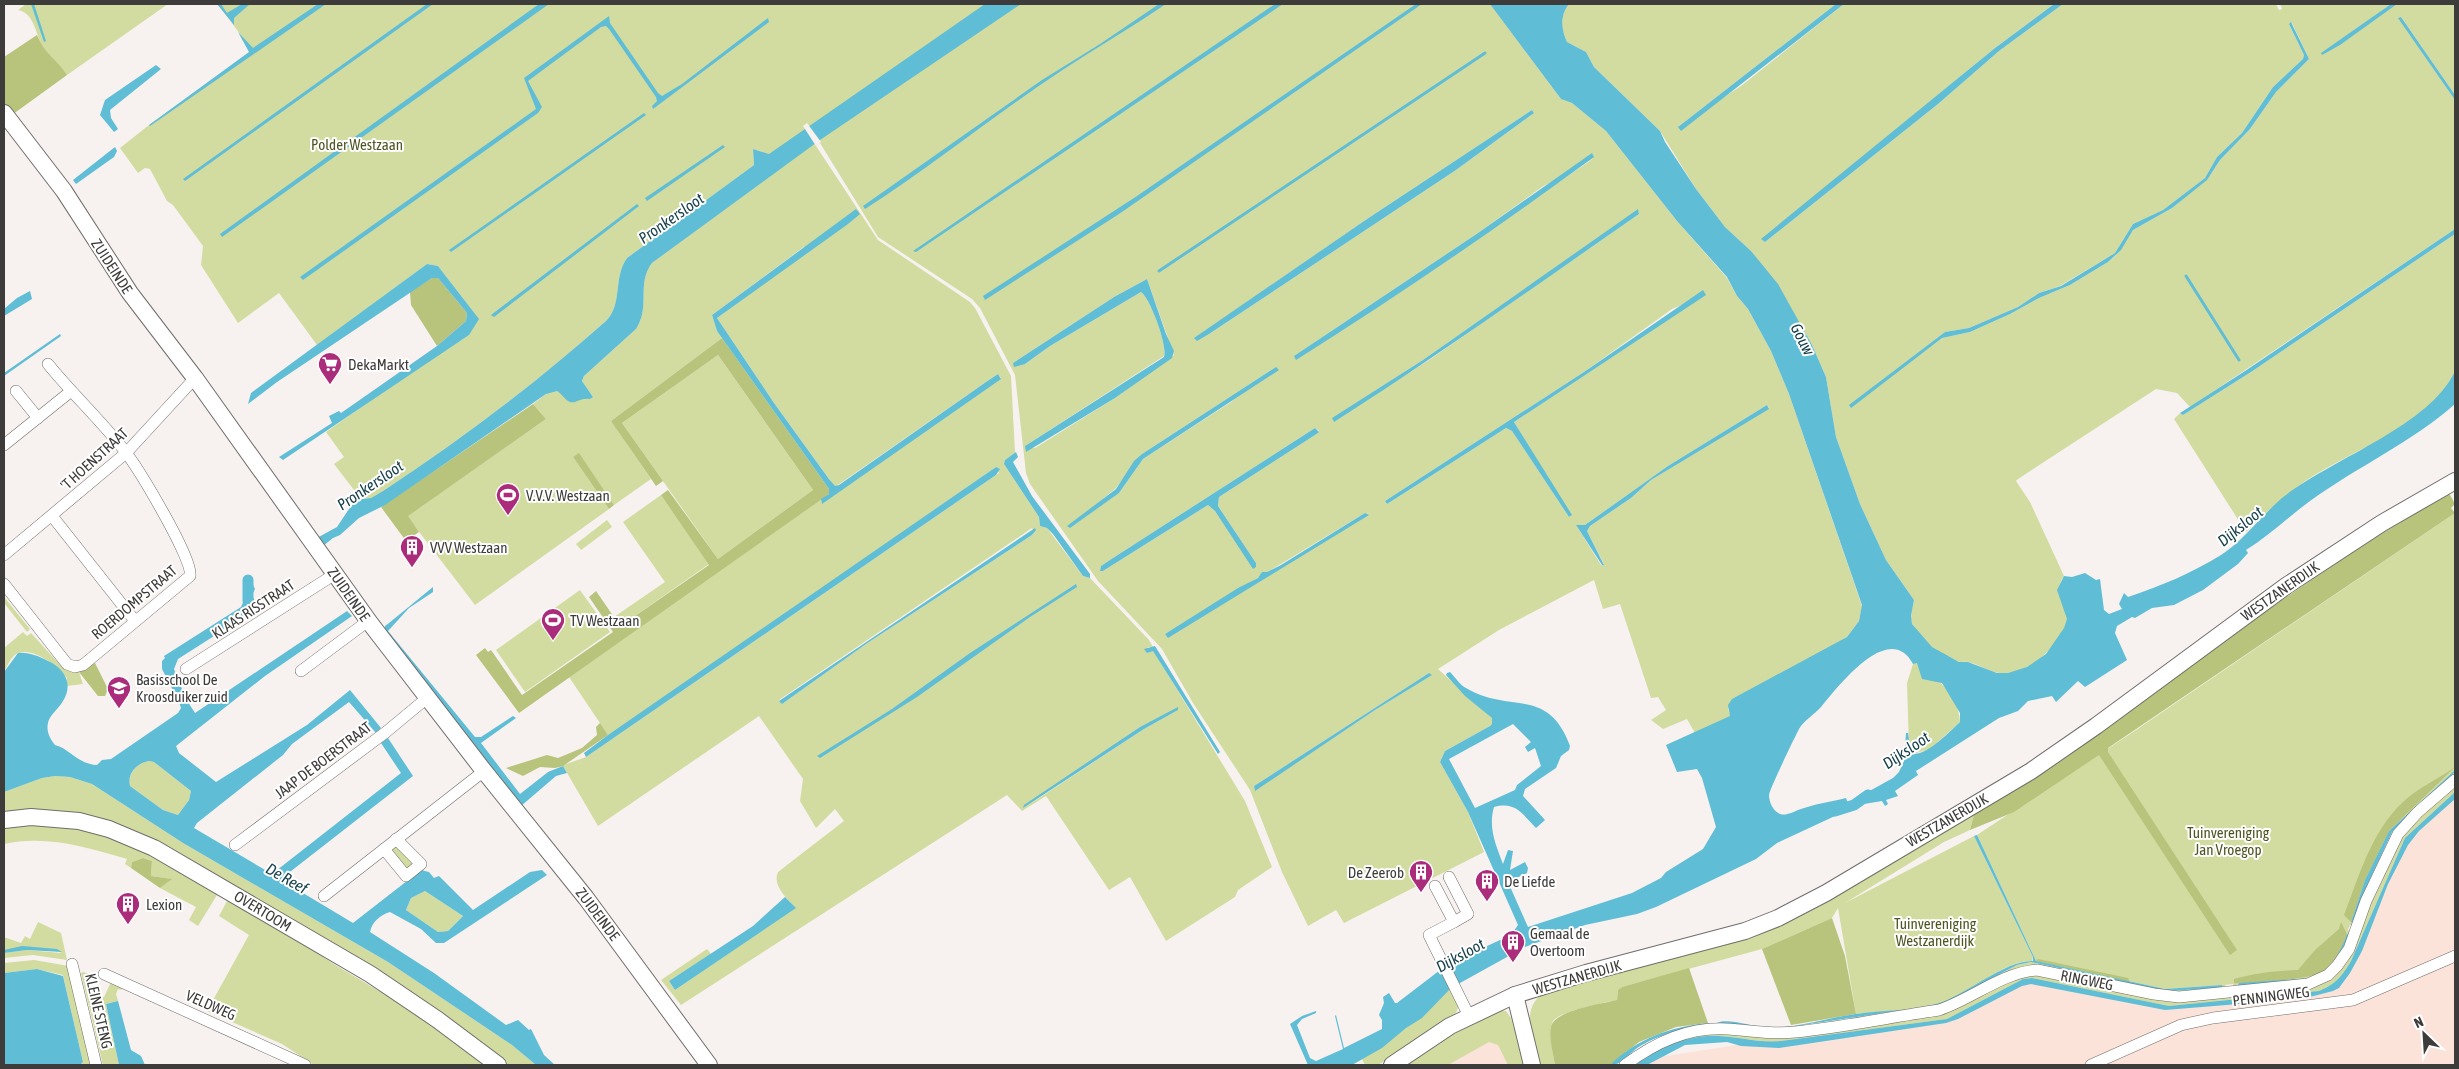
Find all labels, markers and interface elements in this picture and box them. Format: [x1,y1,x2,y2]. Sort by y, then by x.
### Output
park label: Polder Westzaan [311,136,403,153]
water label: Pronkersloot [635,189,707,247]
street label: ZUIDEINDE [88,236,136,297]
water label: Gouw [1787,320,1819,358]
supermarket icon: DekaMarkt [317,351,343,385]
place label: DekaMarkt [348,356,409,373]
street label: 'T HOENSTRAAT [57,424,132,494]
water label: Pronkersloot [334,456,407,514]
sports icon: V.V.V. Westzaan [495,482,521,516]
place label: V.V.V. Westzaan [526,487,610,504]
water label: Dijksloot [2214,502,2267,550]
building icon: VVV Westzaan [399,534,425,568]
place label: VVV Westzaan [430,539,508,556]
street label: WESTZANERDIJK [2238,557,2323,624]
street label: ROERDOMPSTRAAT [88,561,180,642]
street label: ZUIDEINDE [324,564,374,625]
street label: KLAAS RISSTRAAT [209,576,298,642]
sports icon: TV Westzaan [540,607,566,641]
place label: TV Westzaan [570,612,639,629]
place label: Basisschool De Kroosduiker zuid [136,671,228,705]
school or university icon: Basisschool De Kroosduiker zuid [106,675,132,709]
street label: JAAP DE BOERSTRAAT [271,718,375,802]
water label: Dijksloot [1879,728,1934,773]
street label: WESTZANERDIJK [1903,789,1991,850]
park label: Tuinvereniging Jan Vroegop [2187,824,2270,858]
water label: De Reef [263,859,312,897]
building icon: De Zeerob [1408,859,1434,893]
place label: De Zeerob [1348,864,1404,881]
building icon: De Liefde [1474,868,1500,902]
place label: De Liefde [1504,873,1556,890]
street label: ZUIDEINDE [573,884,624,944]
street label: OVERTOOM [231,887,295,935]
building icon: Lexion [115,891,141,925]
place label: Lexion [146,896,182,913]
park label: Tuinvereniging Westzanerdijk [1894,915,1977,949]
place label: Gemaal de Overtoom [1530,925,1590,959]
building icon: Gemaal de Overtoom [1500,929,1526,963]
water label: Dijksloot [1433,934,1488,977]
street label: WESTZANERDIJK [1531,956,1624,998]
street label: RINGWEG [2059,967,2115,993]
street label: KLEINE STENG [82,972,116,1050]
street label: PENNINGWEG [2232,983,2310,1009]
street label: VELDWEG [183,986,239,1024]
north arrow [2399,1009,2449,1059]
text: N [2411,1013,2426,1031]

